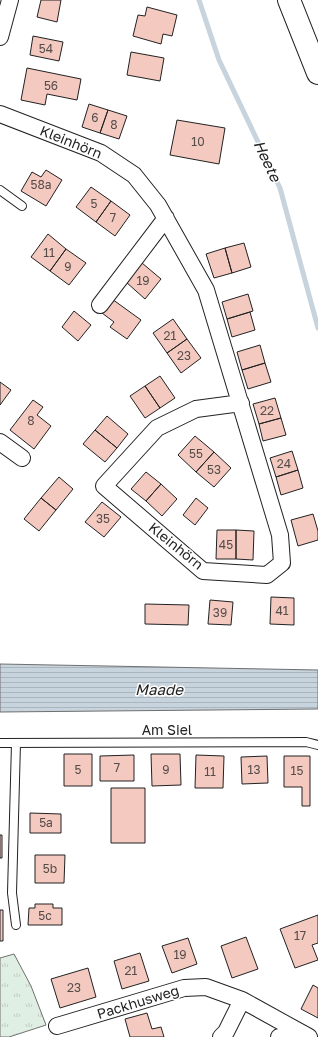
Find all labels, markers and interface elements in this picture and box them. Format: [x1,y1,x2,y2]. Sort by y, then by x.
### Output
house number: 54 [39,41,53,56]
house number: 56 [44,78,58,93]
house number: 6 [91,110,99,125]
house number: 8 [110,117,118,132]
street label: Kleinhörn [38,121,105,162]
house number: 10 [191,134,205,149]
water label: Heete [251,137,286,185]
house number: 58a [30,177,52,192]
house number: 5 [91,196,98,211]
house number: 7 [110,210,116,225]
house number: 11 [43,245,55,260]
house number: 9 [64,259,72,274]
house number: 19 [136,273,150,288]
house number: 21 [164,328,177,343]
house number: 23 [177,348,191,363]
house number: 22 [260,403,274,418]
house number: 8 [27,413,35,428]
house number: 55 [189,446,203,461]
house number: 24 [277,456,291,471]
house number: 53 [207,462,221,477]
house number: 35 [96,511,110,526]
street label: Kleinhörn [146,518,207,573]
house number: 45 [219,537,233,552]
house number: 41 [275,603,289,618]
house number: 39 [213,605,227,620]
water label: Maade [135,680,184,698]
street label: Am Siel [142,721,192,738]
house number: 7 [114,760,120,775]
house number: 5 [75,762,82,777]
house number: 9 [162,762,170,777]
house number: 13 [248,762,260,777]
house number: 15 [291,763,303,778]
house number: 11 [204,764,216,779]
house number: 5a [39,815,53,830]
house number: 5b [43,861,57,876]
house number: 5c [38,908,52,923]
house number: 17 [294,928,306,943]
house number: 19 [173,947,187,962]
house number: 21 [125,963,138,978]
house number: 23 [67,980,81,995]
street label: Packhusweg [95,981,181,1022]

